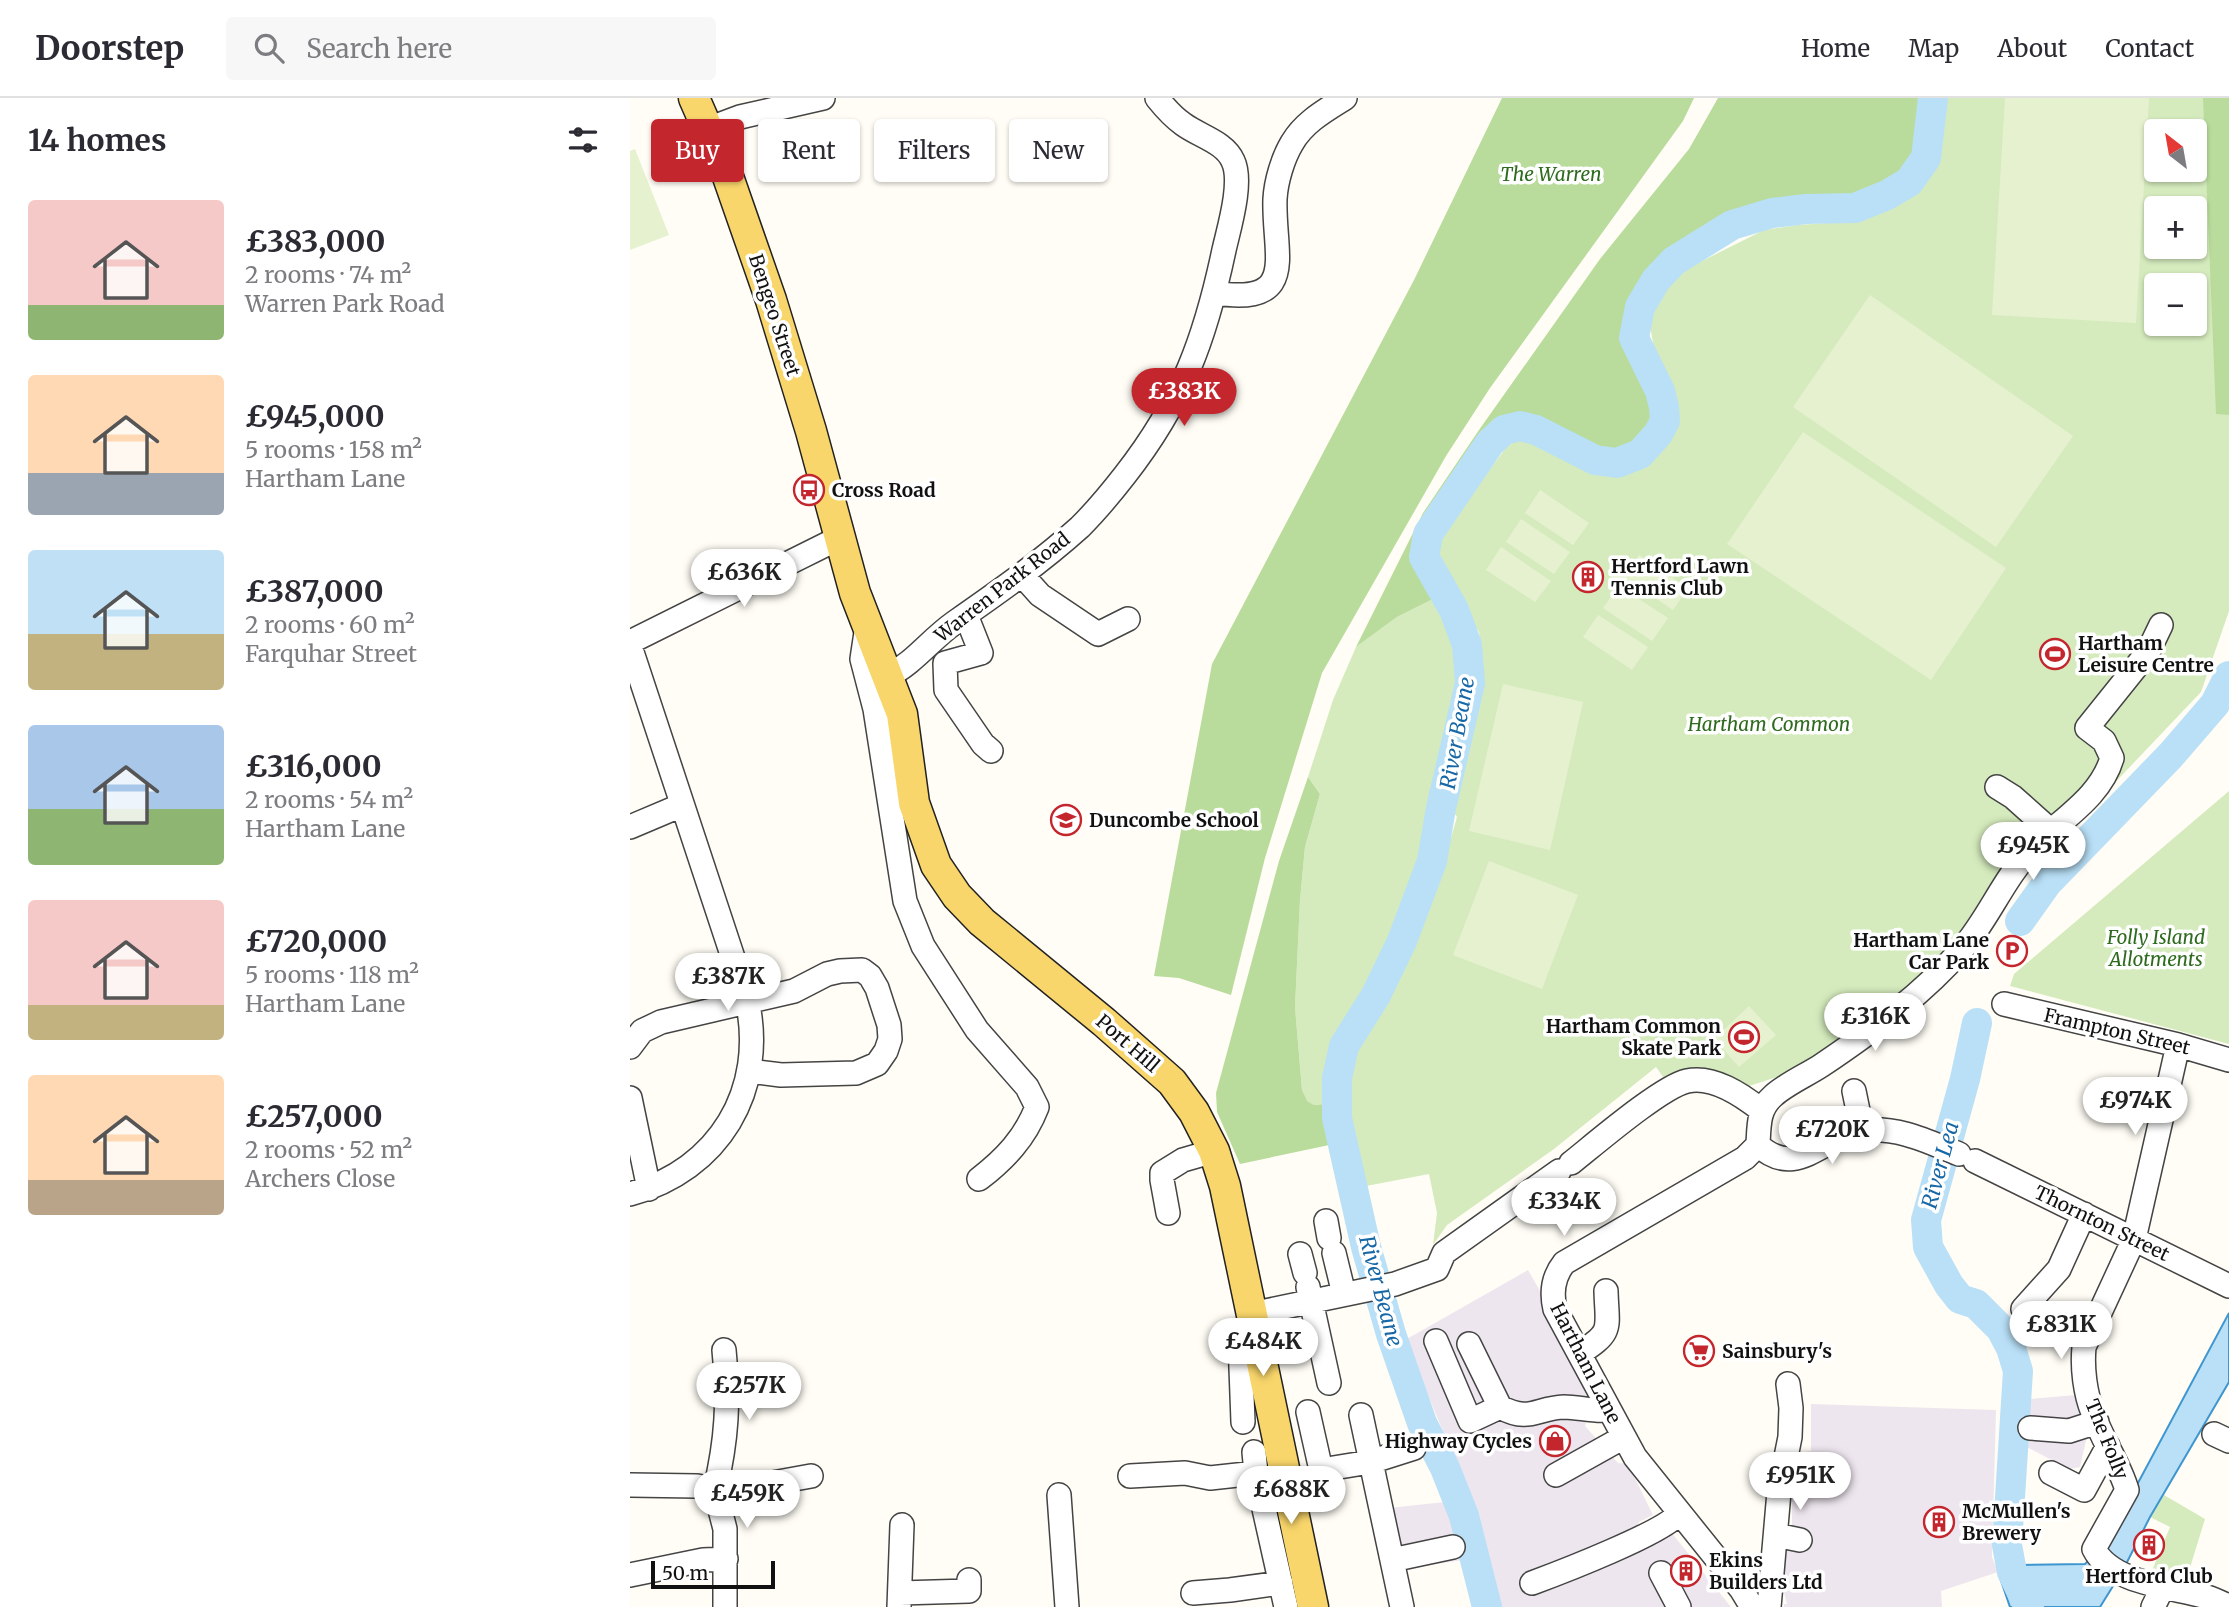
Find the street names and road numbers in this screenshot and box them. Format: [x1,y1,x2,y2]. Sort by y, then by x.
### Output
street label: Bengeo Street [744,251,806,380]
street label: Warren Park Road [929,527,1074,648]
street label: Frampton Street [2042,1003,2193,1060]
street label: Port Hill [1091,1009,1165,1077]
street label: Thornton Street [2031,1180,2174,1266]
street label: Hartham Lane [1545,1299,1627,1427]
street label: The Folly [2080,1395,2134,1483]

